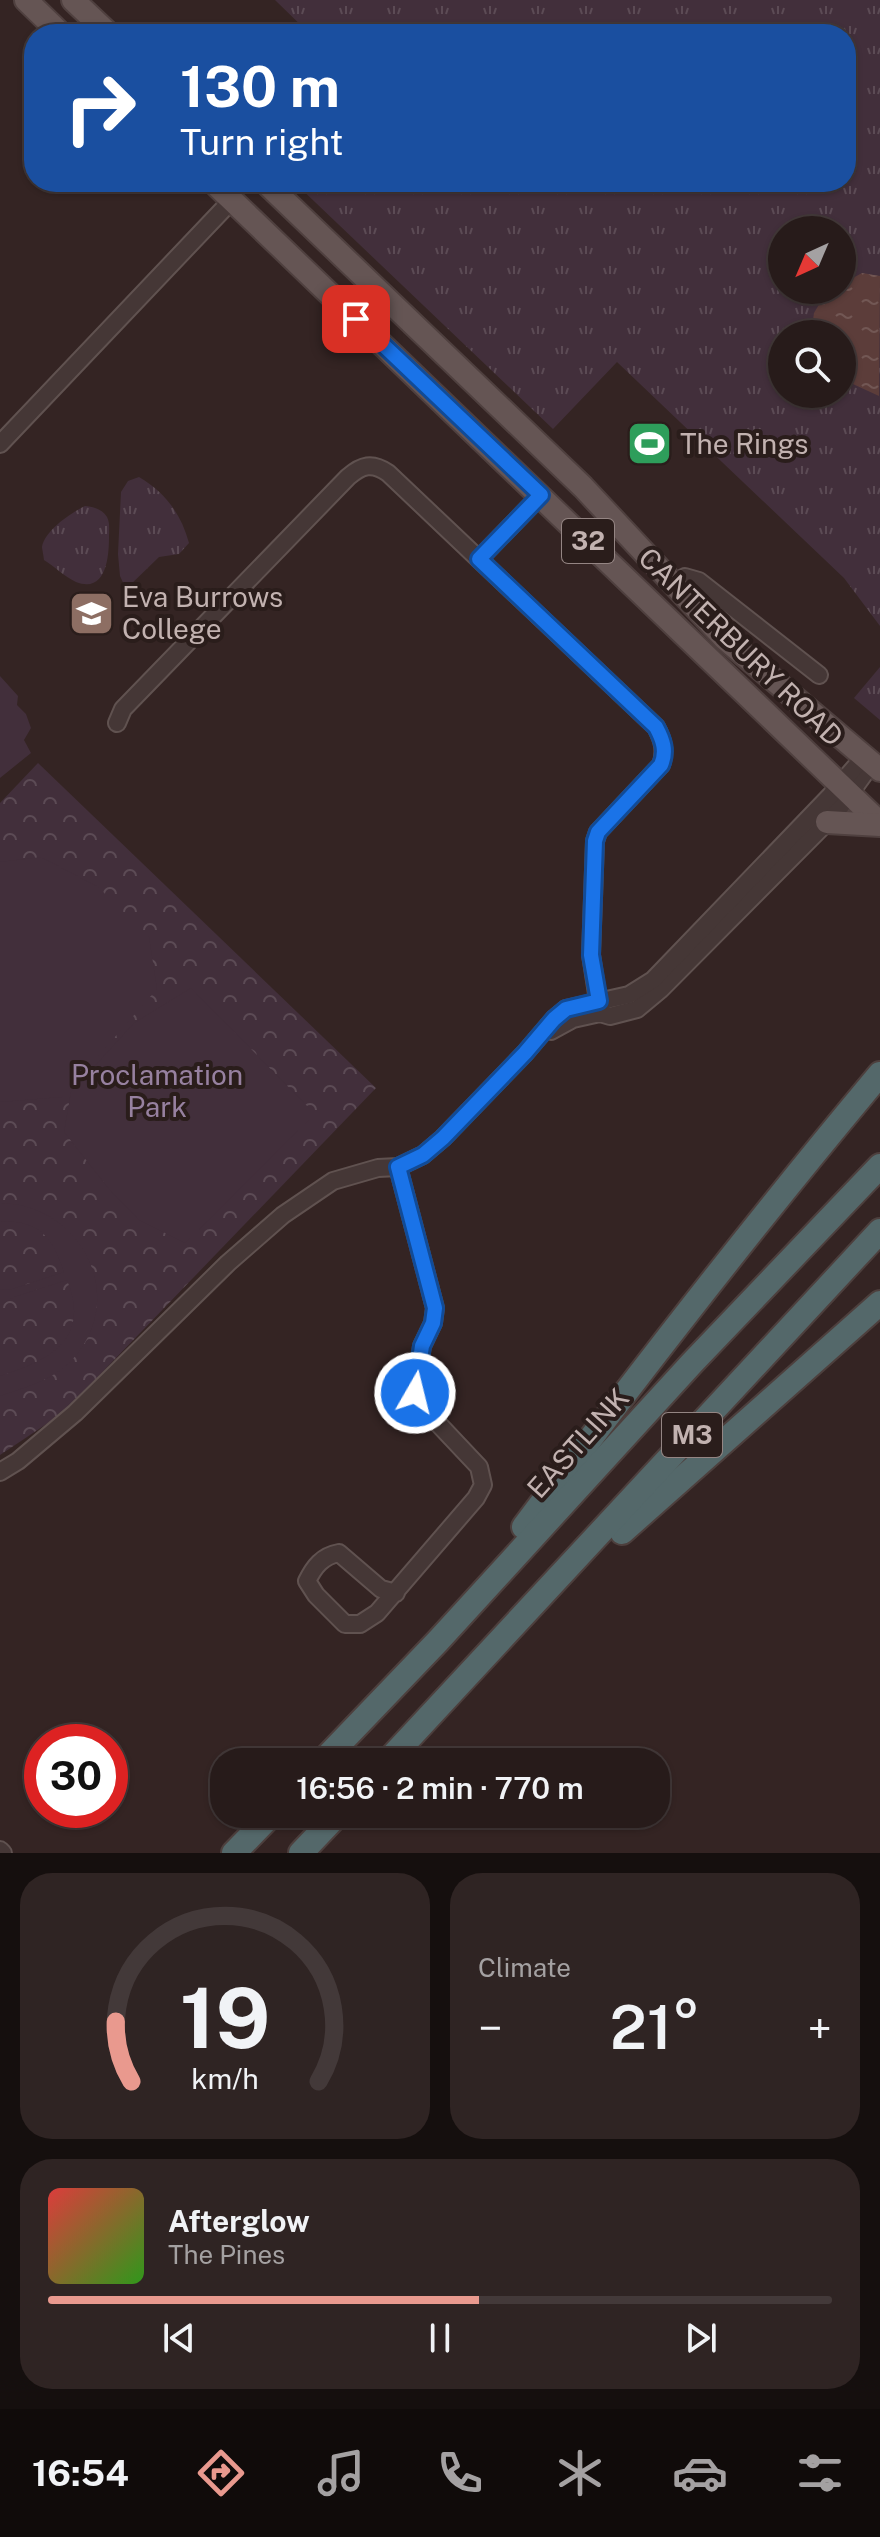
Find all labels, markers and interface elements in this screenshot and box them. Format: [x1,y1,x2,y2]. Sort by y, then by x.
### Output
text: 130 m [180,54,340,120]
icon: right [48,56,152,160]
text: Turn right [180,121,343,163]
north arrow [768,216,856,304]
map controls [768,216,856,408]
pin [322,285,390,353]
icon: arrive [334,297,378,341]
button: search [768,320,856,408]
sports icon: The Rings [625,420,673,468]
place label: The Rings [680,427,808,460]
road number: 32 [562,519,614,563]
street label: CANTERBURY ROAD [632,541,850,753]
place label: Eva Burrows College [122,580,283,645]
school or university icon: Eva Burrows College [67,589,115,637]
park label: Proclamation Park [71,1058,243,1123]
position arrow [373,1351,457,1435]
street label: EASTLINK [520,1381,635,1504]
road number: M3 [662,1413,722,1457]
speed limit sign: 30 [24,1724,128,1828]
text: 16:56 · 2 min · 770 m [296,1770,584,1806]
text: Climate [478,1952,571,1983]
text: 19 [180,1969,270,2067]
text: 21° [610,1992,700,2063]
text: − [478,2002,502,2054]
text: + [808,2002,832,2054]
text: km/h [191,2062,259,2095]
text: Afterglow [168,2203,310,2239]
text: The Pines [168,2239,285,2270]
icon: previous [157,2316,201,2360]
icon: pause [418,2316,462,2360]
icon: next [679,2316,723,2360]
icon: directions [193,2445,249,2501]
icon: music [313,2445,369,2501]
icon: phone [432,2445,488,2501]
icon: climate [552,2445,608,2501]
icon: car [672,2445,728,2501]
icon: filters [792,2445,848,2501]
text: 16:54 [32,2452,129,2494]

